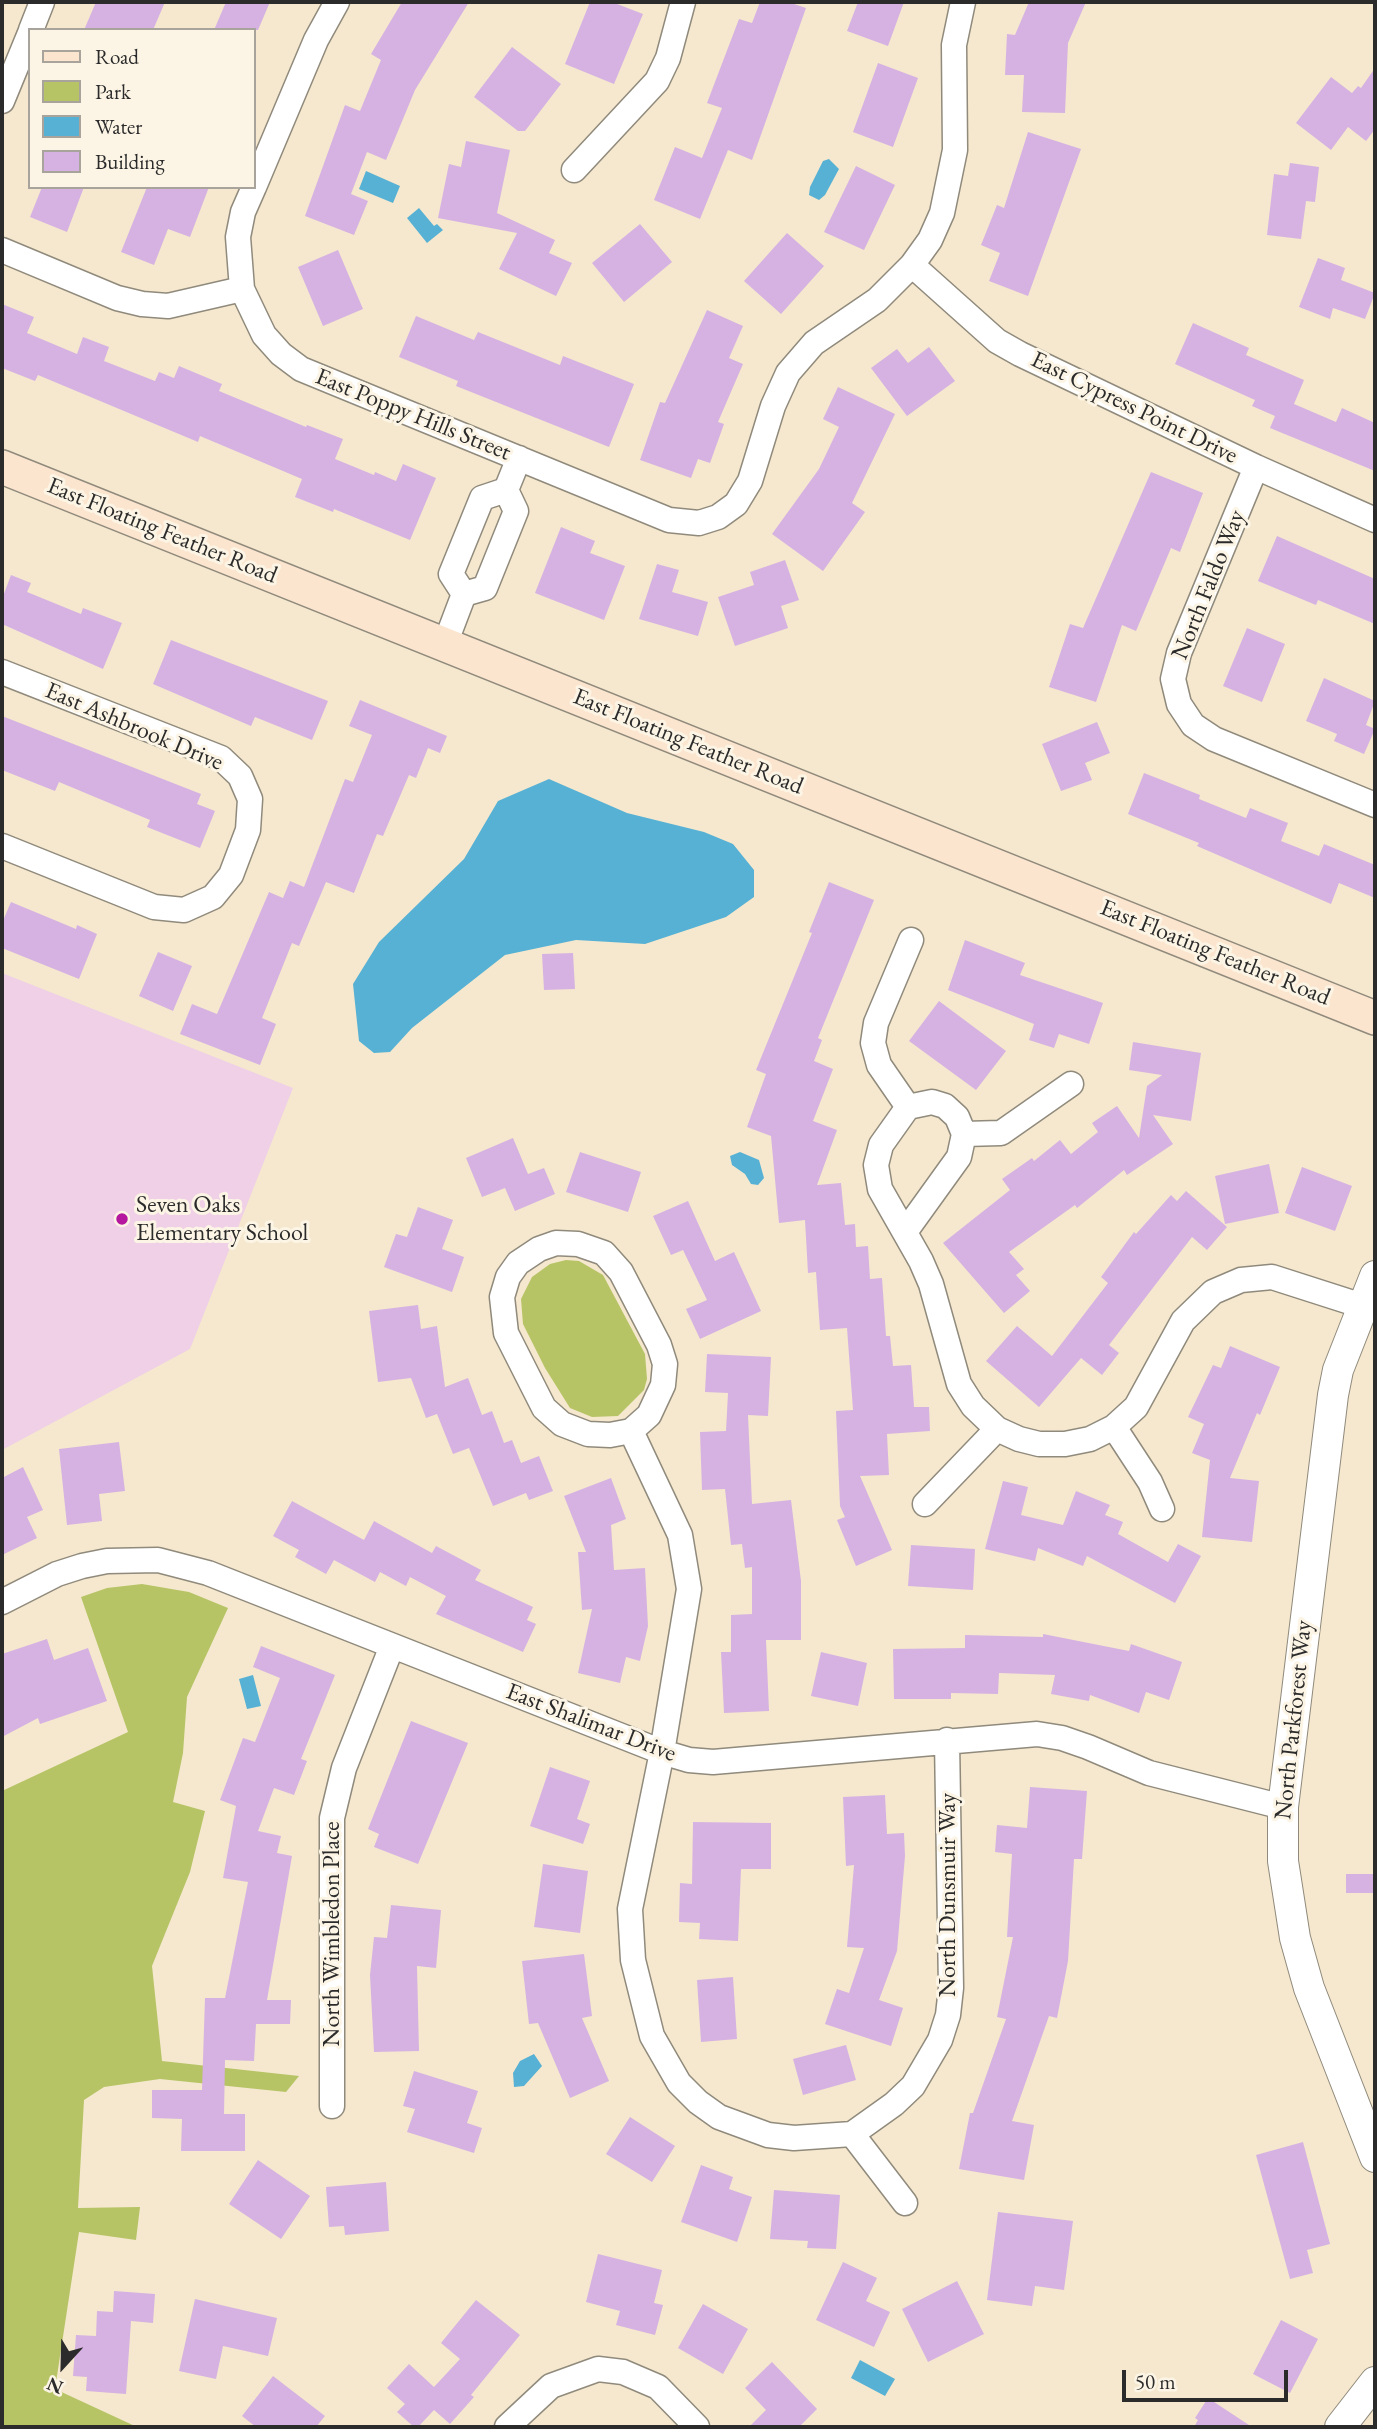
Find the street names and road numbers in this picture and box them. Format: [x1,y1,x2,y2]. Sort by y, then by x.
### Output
street label: East Cypress Point Drive [1026,345,1242,471]
street label: East Poppy Hills Street [311,363,515,467]
street label: East Floating Feather Road [43,472,281,590]
street label: North Faldo Way [1166,506,1252,664]
street label: East Ashbrook Drive [41,677,227,777]
street label: East Floating Feather Road [569,683,807,801]
street label: East Floating Feather Road [1096,894,1334,1012]
street label: North Parkforest Way [1269,1619,1319,1821]
street label: East Shalimar Drive [502,1677,680,1769]
street label: North Dunsmuir Way [934,1793,962,1997]
street label: North Wimbledon Place [318,1821,346,2047]

